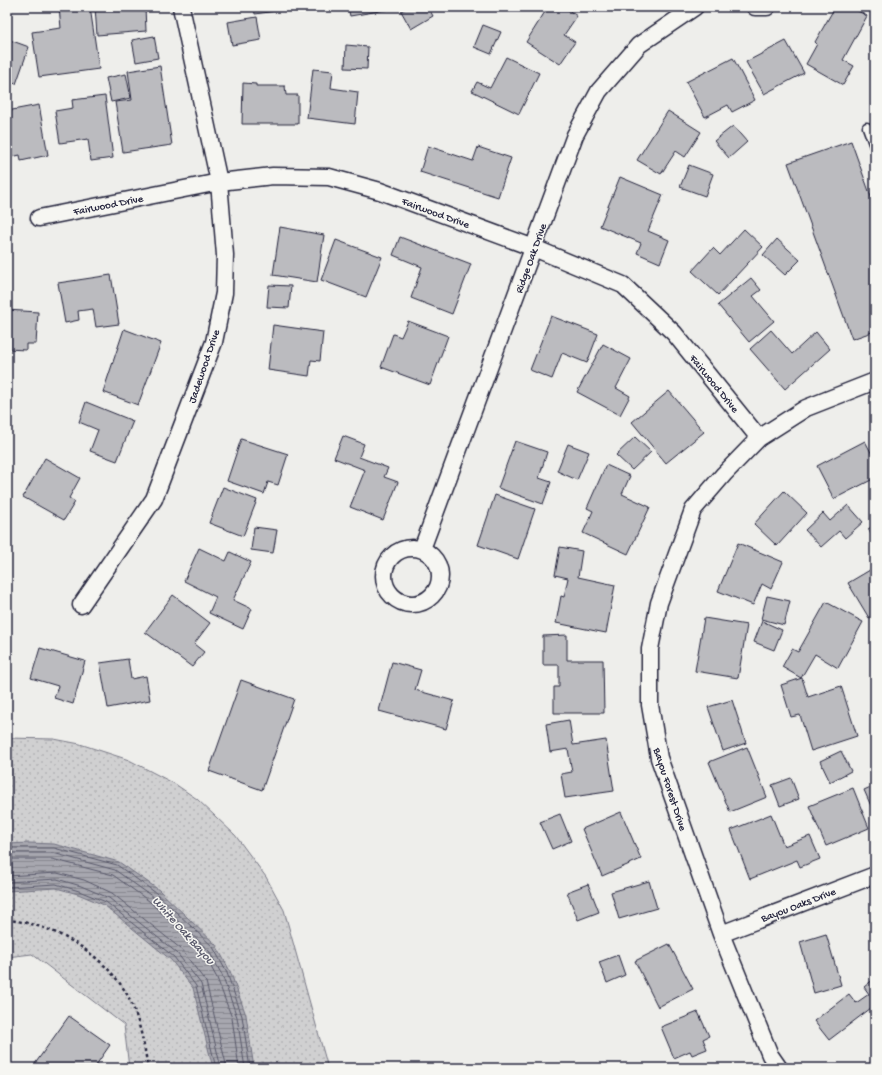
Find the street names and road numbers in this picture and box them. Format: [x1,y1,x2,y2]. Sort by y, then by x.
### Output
street label: Fairwood Drive [71,193,145,219]
street label: Fairwood Drive [399,196,471,232]
street label: Ridge Oak Drive [514,222,550,295]
street label: Jadewood Drive [187,328,223,405]
street label: Fairwood Drive [686,352,741,416]
street label: Bayou Forest Drive [650,746,688,833]
street label: Bayou Oaks Drive [759,886,838,926]

